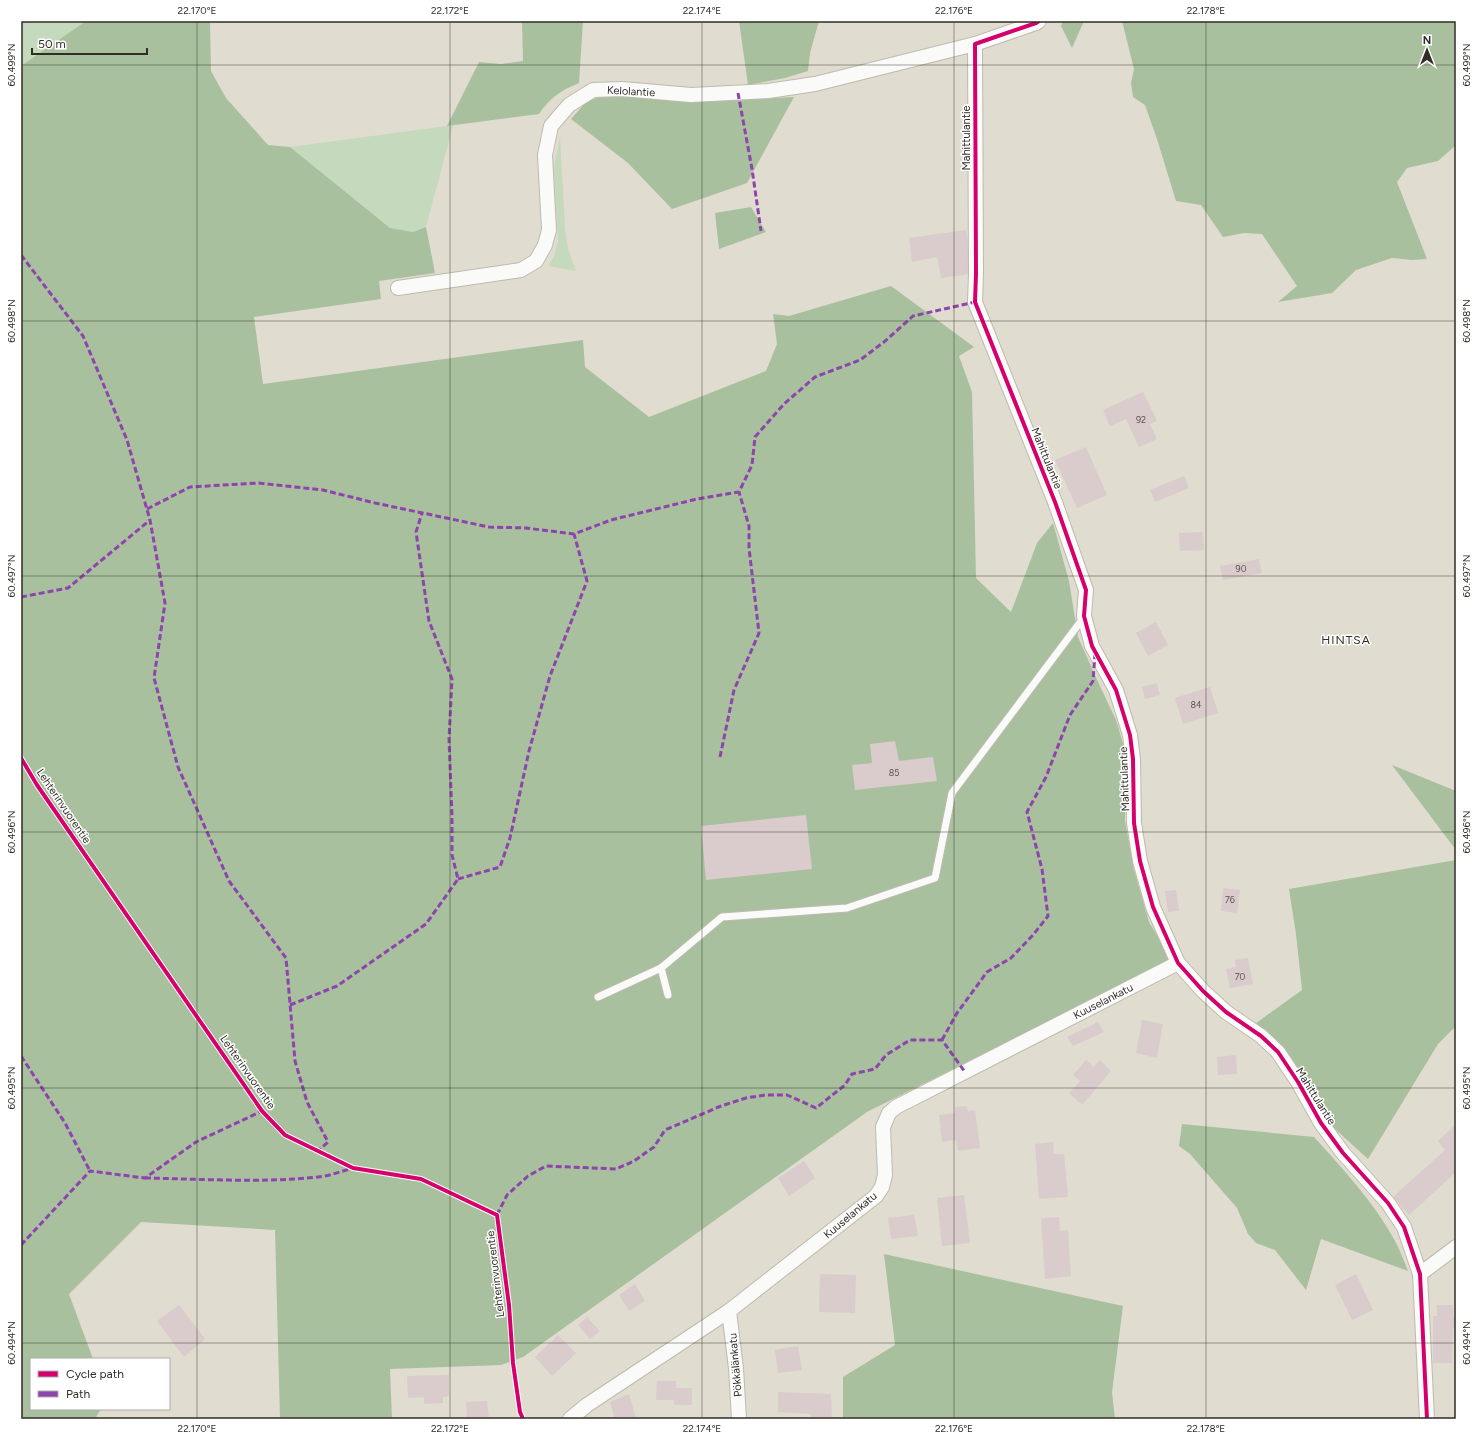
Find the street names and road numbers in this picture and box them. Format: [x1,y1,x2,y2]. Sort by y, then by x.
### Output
street label: Kelolantie [607,84,655,99]
street label: Mahittulantie [960,106,973,170]
street label: Mahittulantie [1028,426,1065,491]
street label: Mahittulantie [1117,746,1132,812]
street label: Lehterinvuorentie [34,767,93,846]
street label: Kuuselankatu [1071,981,1135,1022]
street label: Lehterinvuorentie [217,1033,278,1112]
street label: Mahittulantie [1293,1065,1338,1127]
street label: Kuuselankatu [821,1189,880,1241]
street label: Lehterinvuorentie [484,1230,507,1318]
street label: Pökkälänkatu [726,1332,745,1397]

